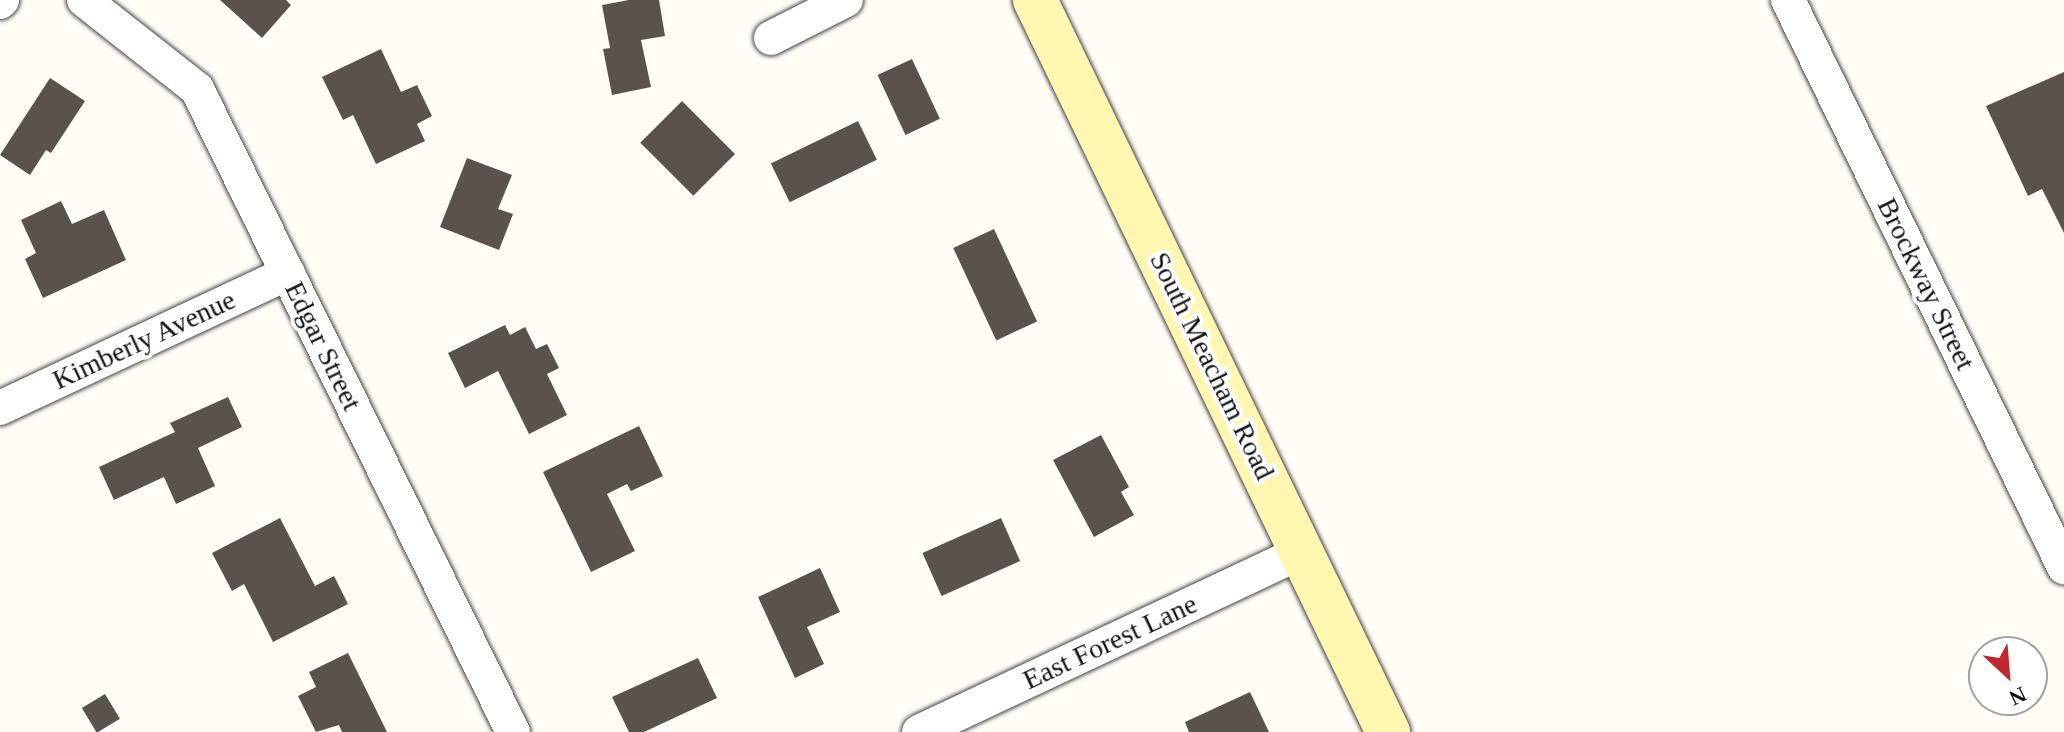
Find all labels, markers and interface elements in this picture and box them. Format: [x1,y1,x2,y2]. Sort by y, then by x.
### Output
street label: Brockway Street [1870,192,1982,376]
street label: South Meacham Road [1142,247,1282,485]
street label: Edgar Street [277,276,369,416]
street label: Kimberly Avenue [47,283,241,397]
street label: East Forest Lane [1018,587,1202,697]
north arrow [1968,636,2048,716]
text: N [2005,682,2030,711]

